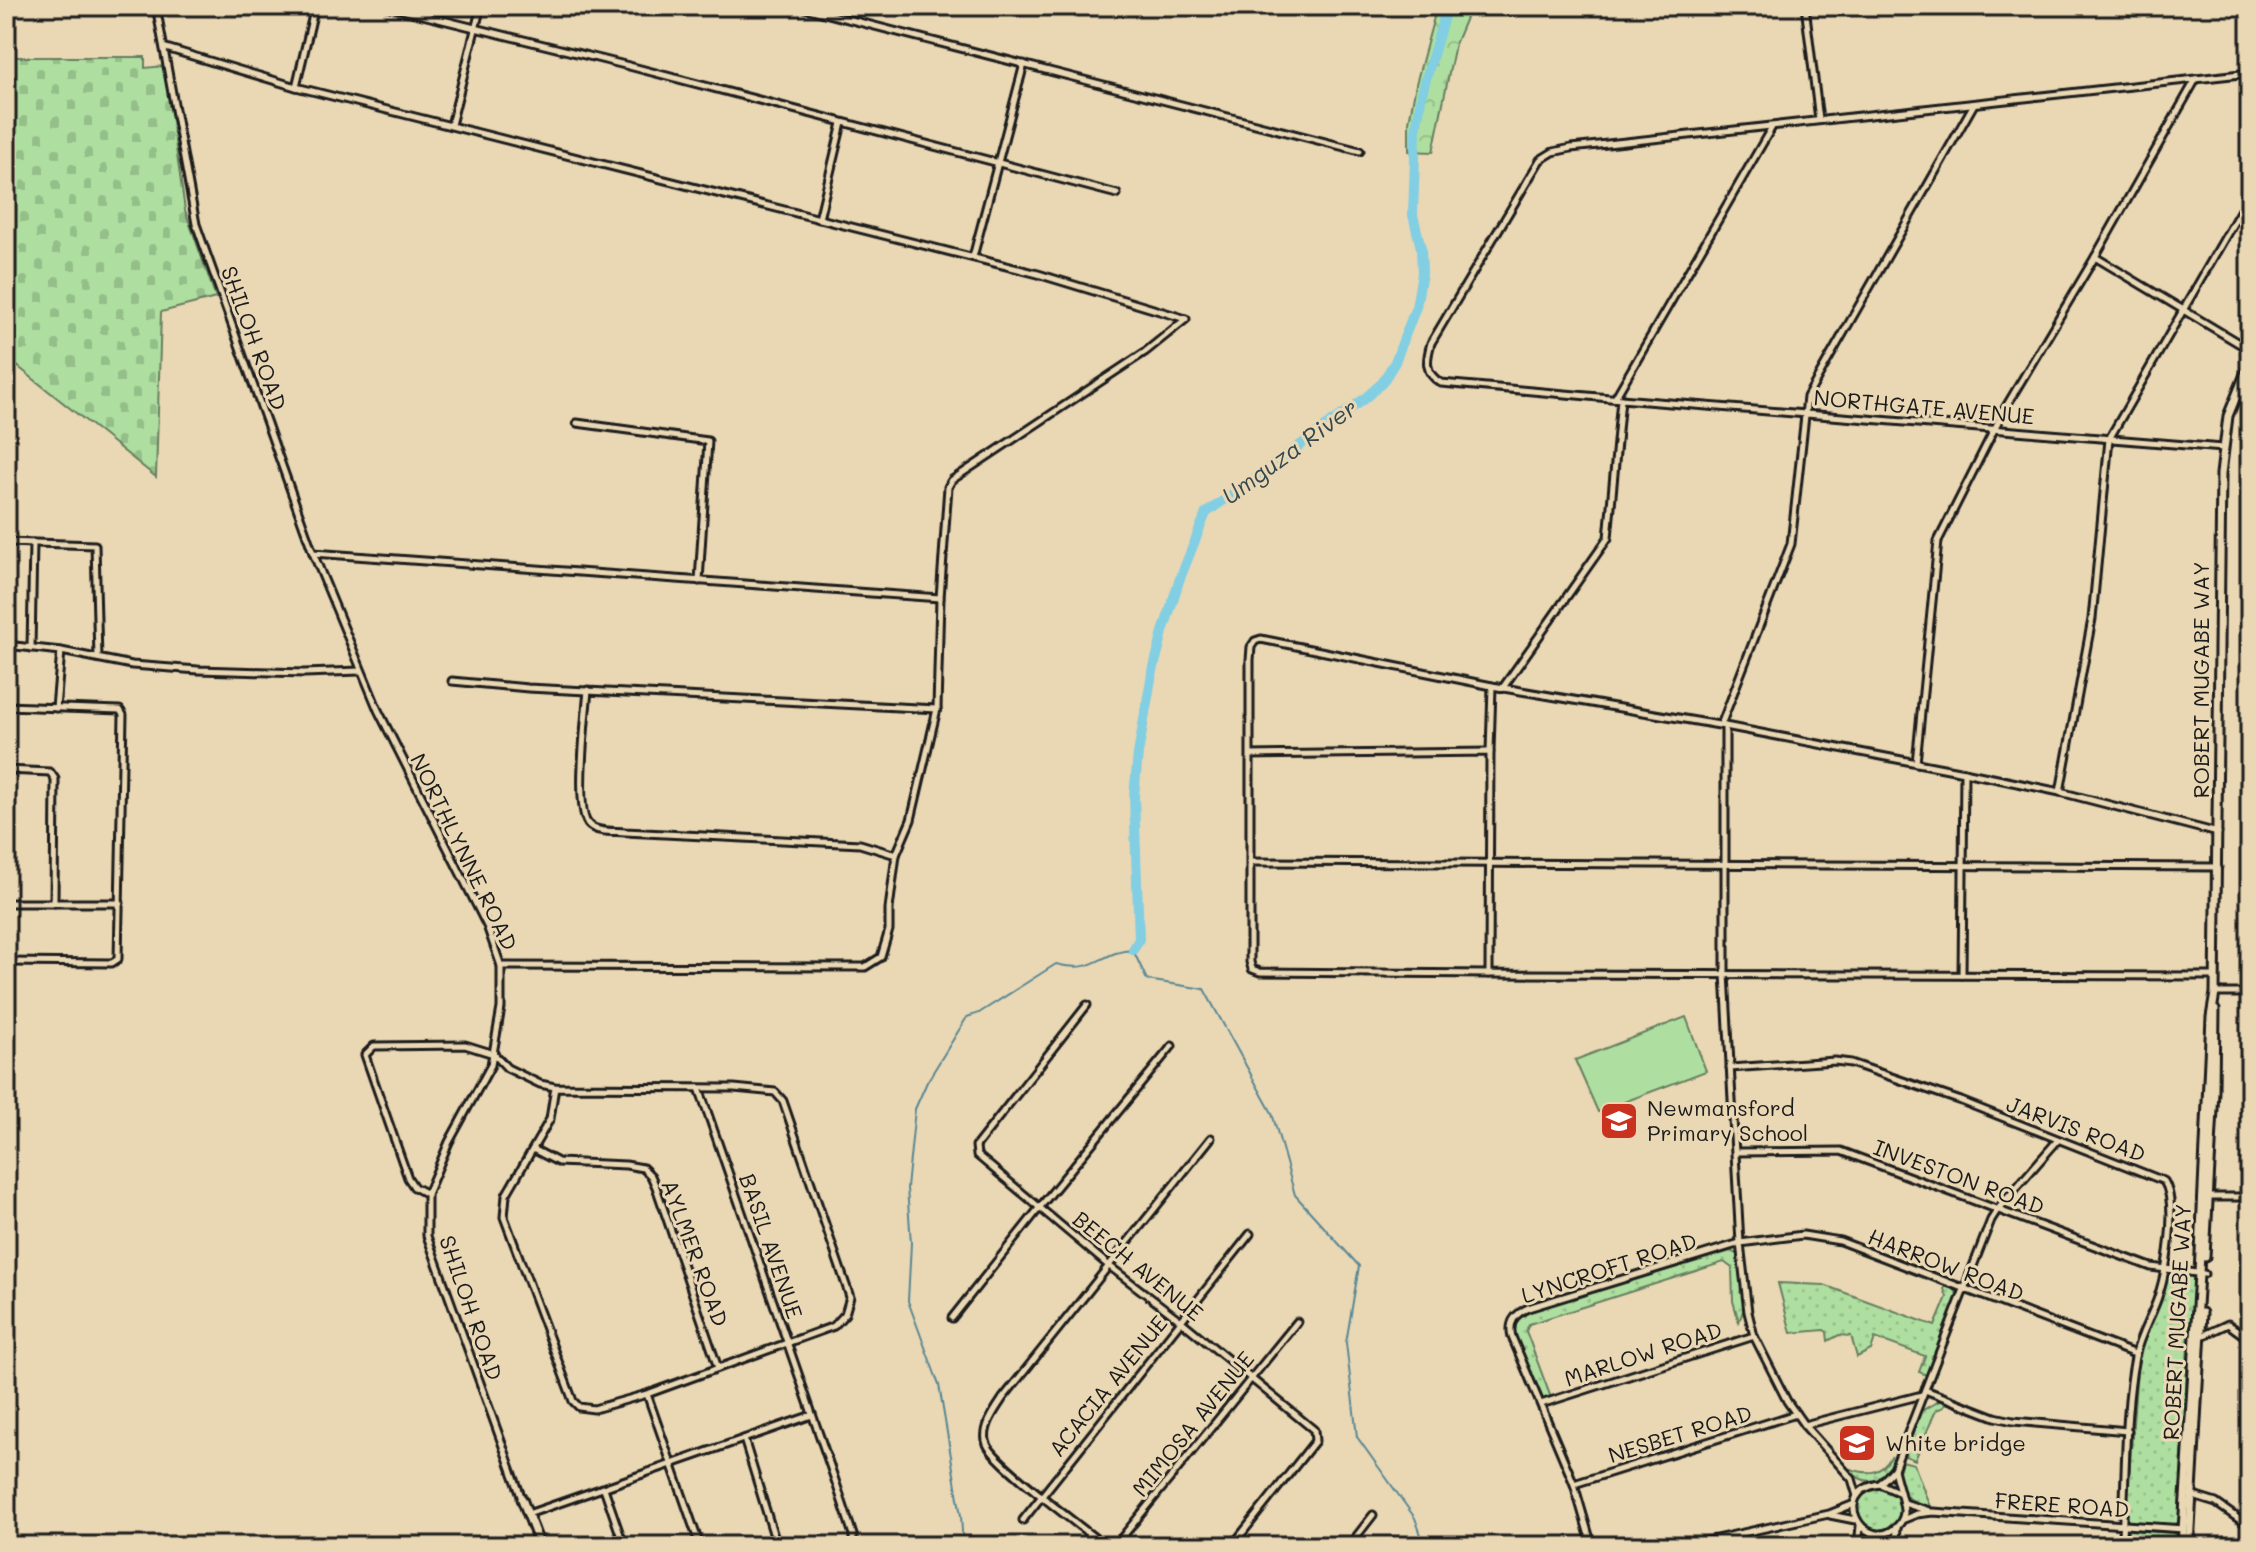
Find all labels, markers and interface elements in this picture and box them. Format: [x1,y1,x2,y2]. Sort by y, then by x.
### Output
street label: SHILOH ROAD [215,262,294,414]
street label: NORTHGATE AVENUE [1813,382,2036,431]
water label: Umguza River [1215,391,1363,510]
street label: ROBERT MUGABE WAY [2186,561,2215,799]
street label: NORTHLYNNE ROAD [404,749,525,955]
street label: JARVIS ROAD [2003,1089,2150,1168]
place label: Newmansford Primary School [1647,1093,1808,1147]
school or university icon: Newmansford Primary School [1598,1100,1640,1142]
street label: INVESTON ROAD [1870,1132,2049,1221]
street label: BASIL AVENUE [733,1169,810,1322]
street label: AYLMER ROAD [655,1175,735,1330]
street label: ROBERT MUGABE WAY [2156,1203,2197,1441]
street label: BEECH AVENUE [1067,1204,1209,1327]
street label: HARROW ROAD [1864,1221,2028,1308]
street label: LYNCROFT ROAD [1517,1225,1700,1310]
street label: SHILOH ROAD [433,1232,510,1384]
street label: ACACIA AVENUE [1042,1309,1173,1462]
street label: MARLOW ROAD [1560,1314,1725,1393]
street label: MIMOSA AVENUE [1125,1345,1260,1502]
street label: NESBET ROAD [1605,1398,1755,1469]
school or university icon: White bridge [1836,1422,1878,1464]
place label: White bridge [1885,1428,2026,1457]
street label: FRERE ROAD [1994,1485,2130,1524]

